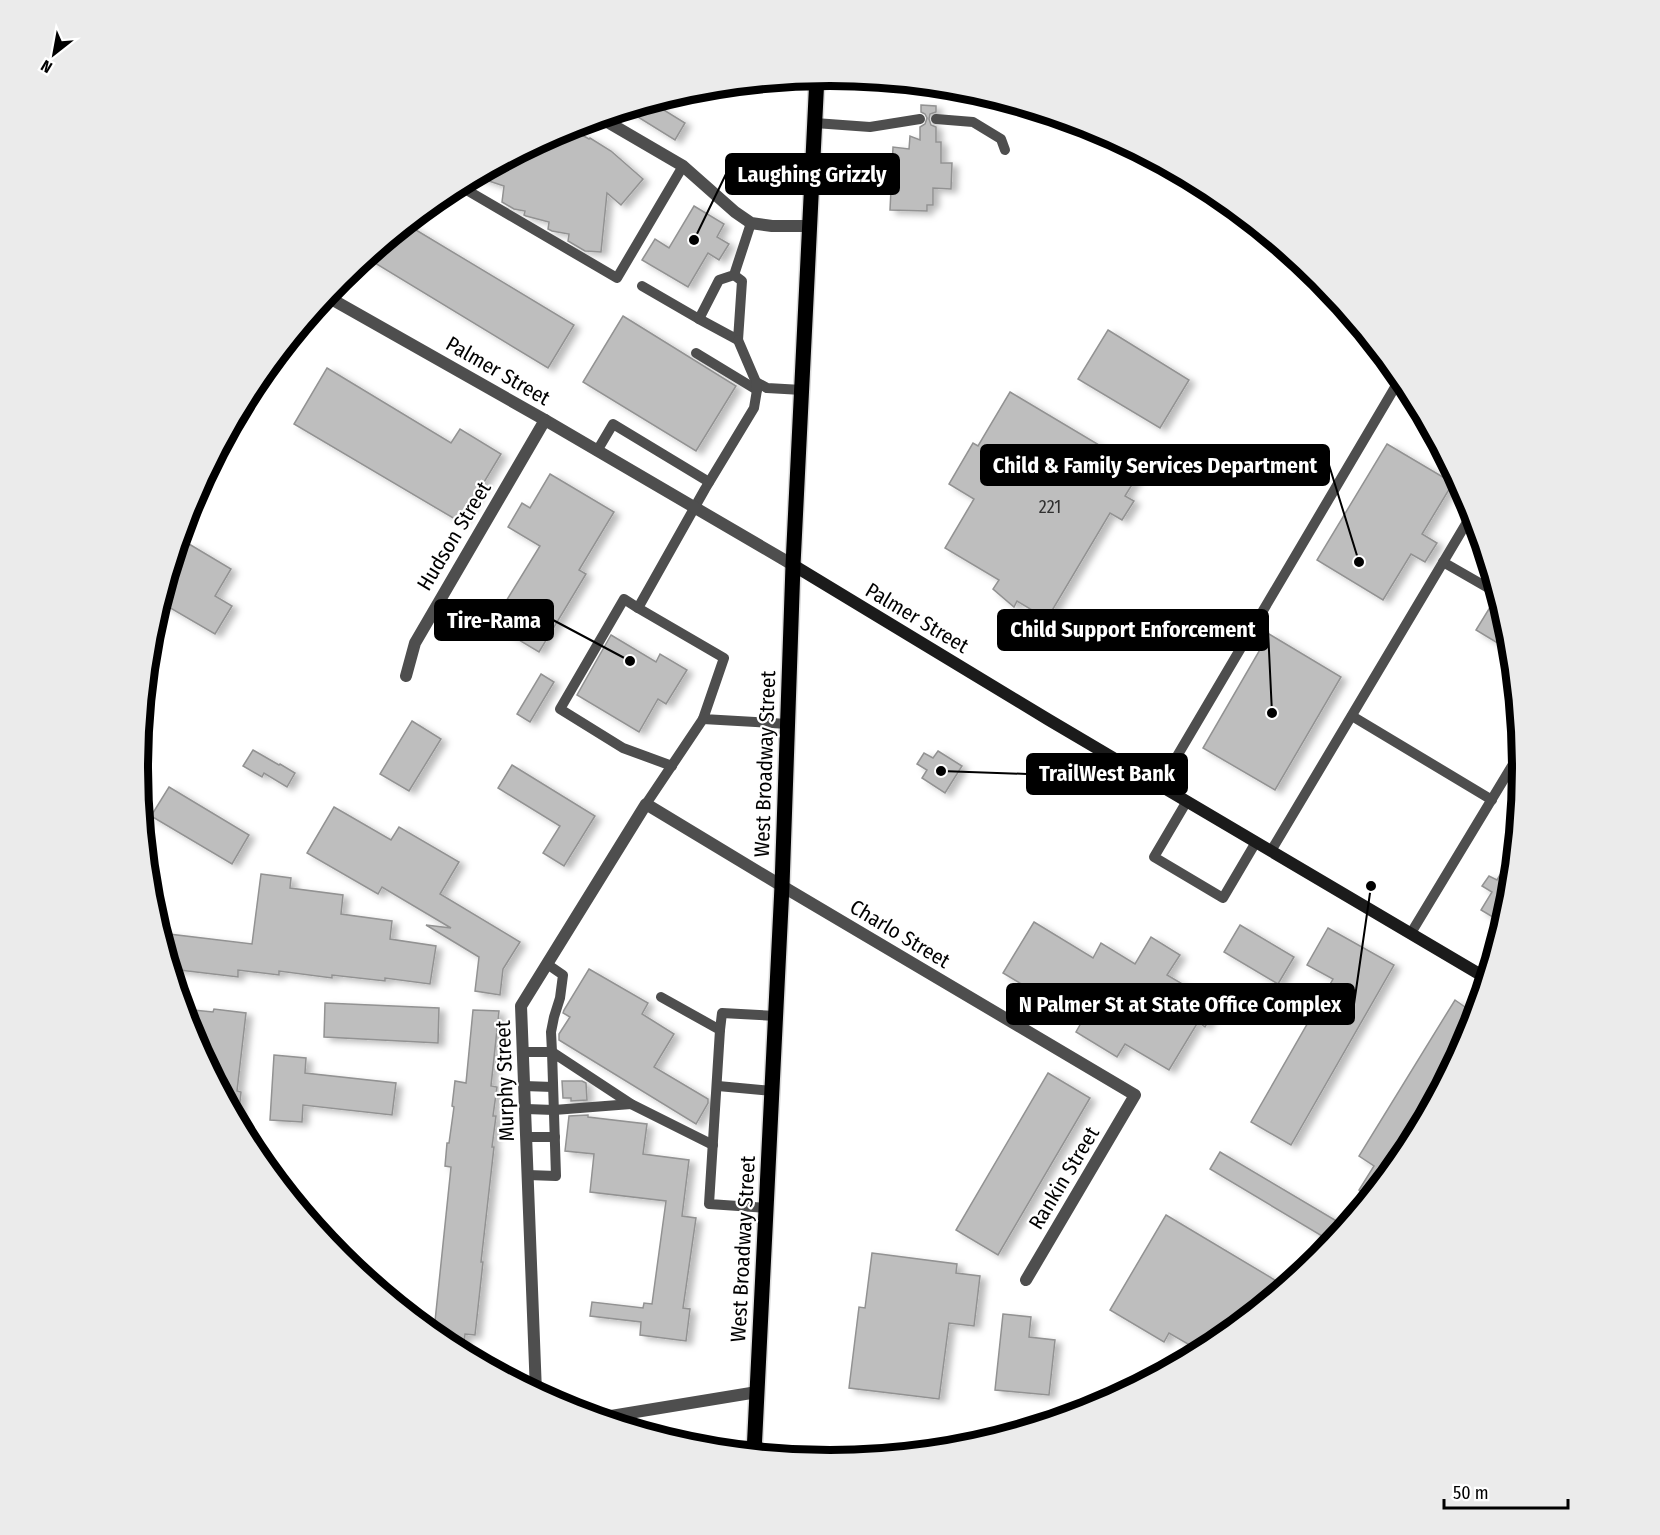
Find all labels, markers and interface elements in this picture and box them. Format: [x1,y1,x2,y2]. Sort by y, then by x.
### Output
north arrow [24,24,84,84]
text: N [38,56,56,77]
callout: Laughing Grizzly [726,154,899,194]
text: Laughing Grizzly [737,161,887,188]
street label: Palmer Street [441,331,555,411]
callout: Child & Family Services Department [981,445,1329,485]
text: Child & Family Services Department [993,452,1318,479]
street label: Hudson Street [411,477,497,595]
house number: 221 [1039,496,1061,518]
street label: Palmer Street [861,577,973,659]
callout: Tire-Rama [435,600,553,640]
text: Tire-Rama [447,607,541,634]
callout: Child Support Enforcement [998,610,1268,650]
text: Child Support Enforcement [1010,616,1256,643]
street label: West Broadway Street [749,670,781,858]
callout: TrailWest Bank [1027,754,1187,794]
text: TrailWest Bank [1039,760,1176,787]
street label: Charlo Street [845,894,955,974]
callout: N Palmer St at State Office Complex [1007,984,1354,1024]
text: N Palmer St at State Office Complex [1019,991,1342,1018]
street label: Murphy Street [490,1020,520,1142]
street label: Rankin Street [1023,1122,1105,1234]
street label: West Broadway Street [725,1155,761,1343]
scale bar [1444,1472,1568,1510]
text: 50 m [1453,1482,1489,1504]

